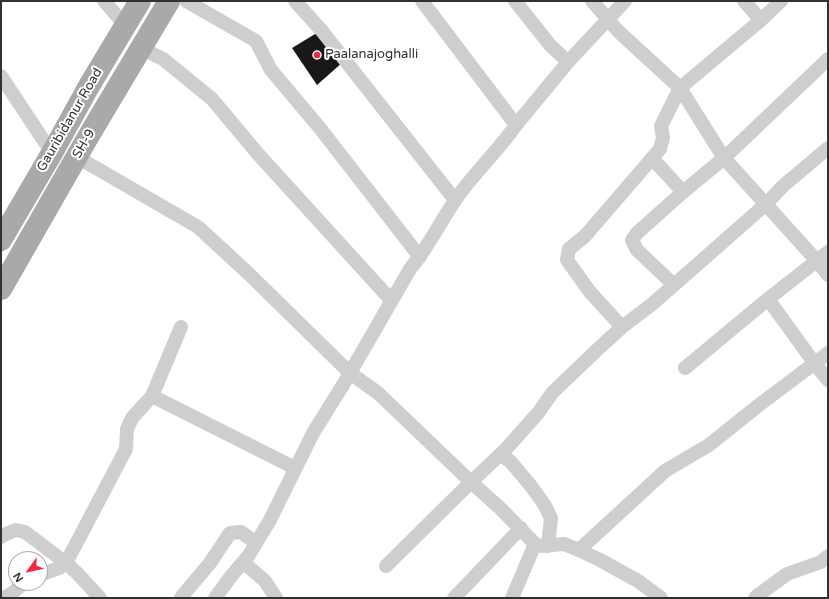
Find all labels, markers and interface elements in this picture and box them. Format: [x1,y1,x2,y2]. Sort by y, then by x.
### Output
place label: Paalanajoghalli [325,47,418,63]
marker: Paalanajoghalli [312,50,322,60]
street label: Gauribidanur Road [34,65,106,175]
street label: SH-9 [69,127,99,161]
north arrow [8,551,48,591]
text: N [10,570,26,585]

